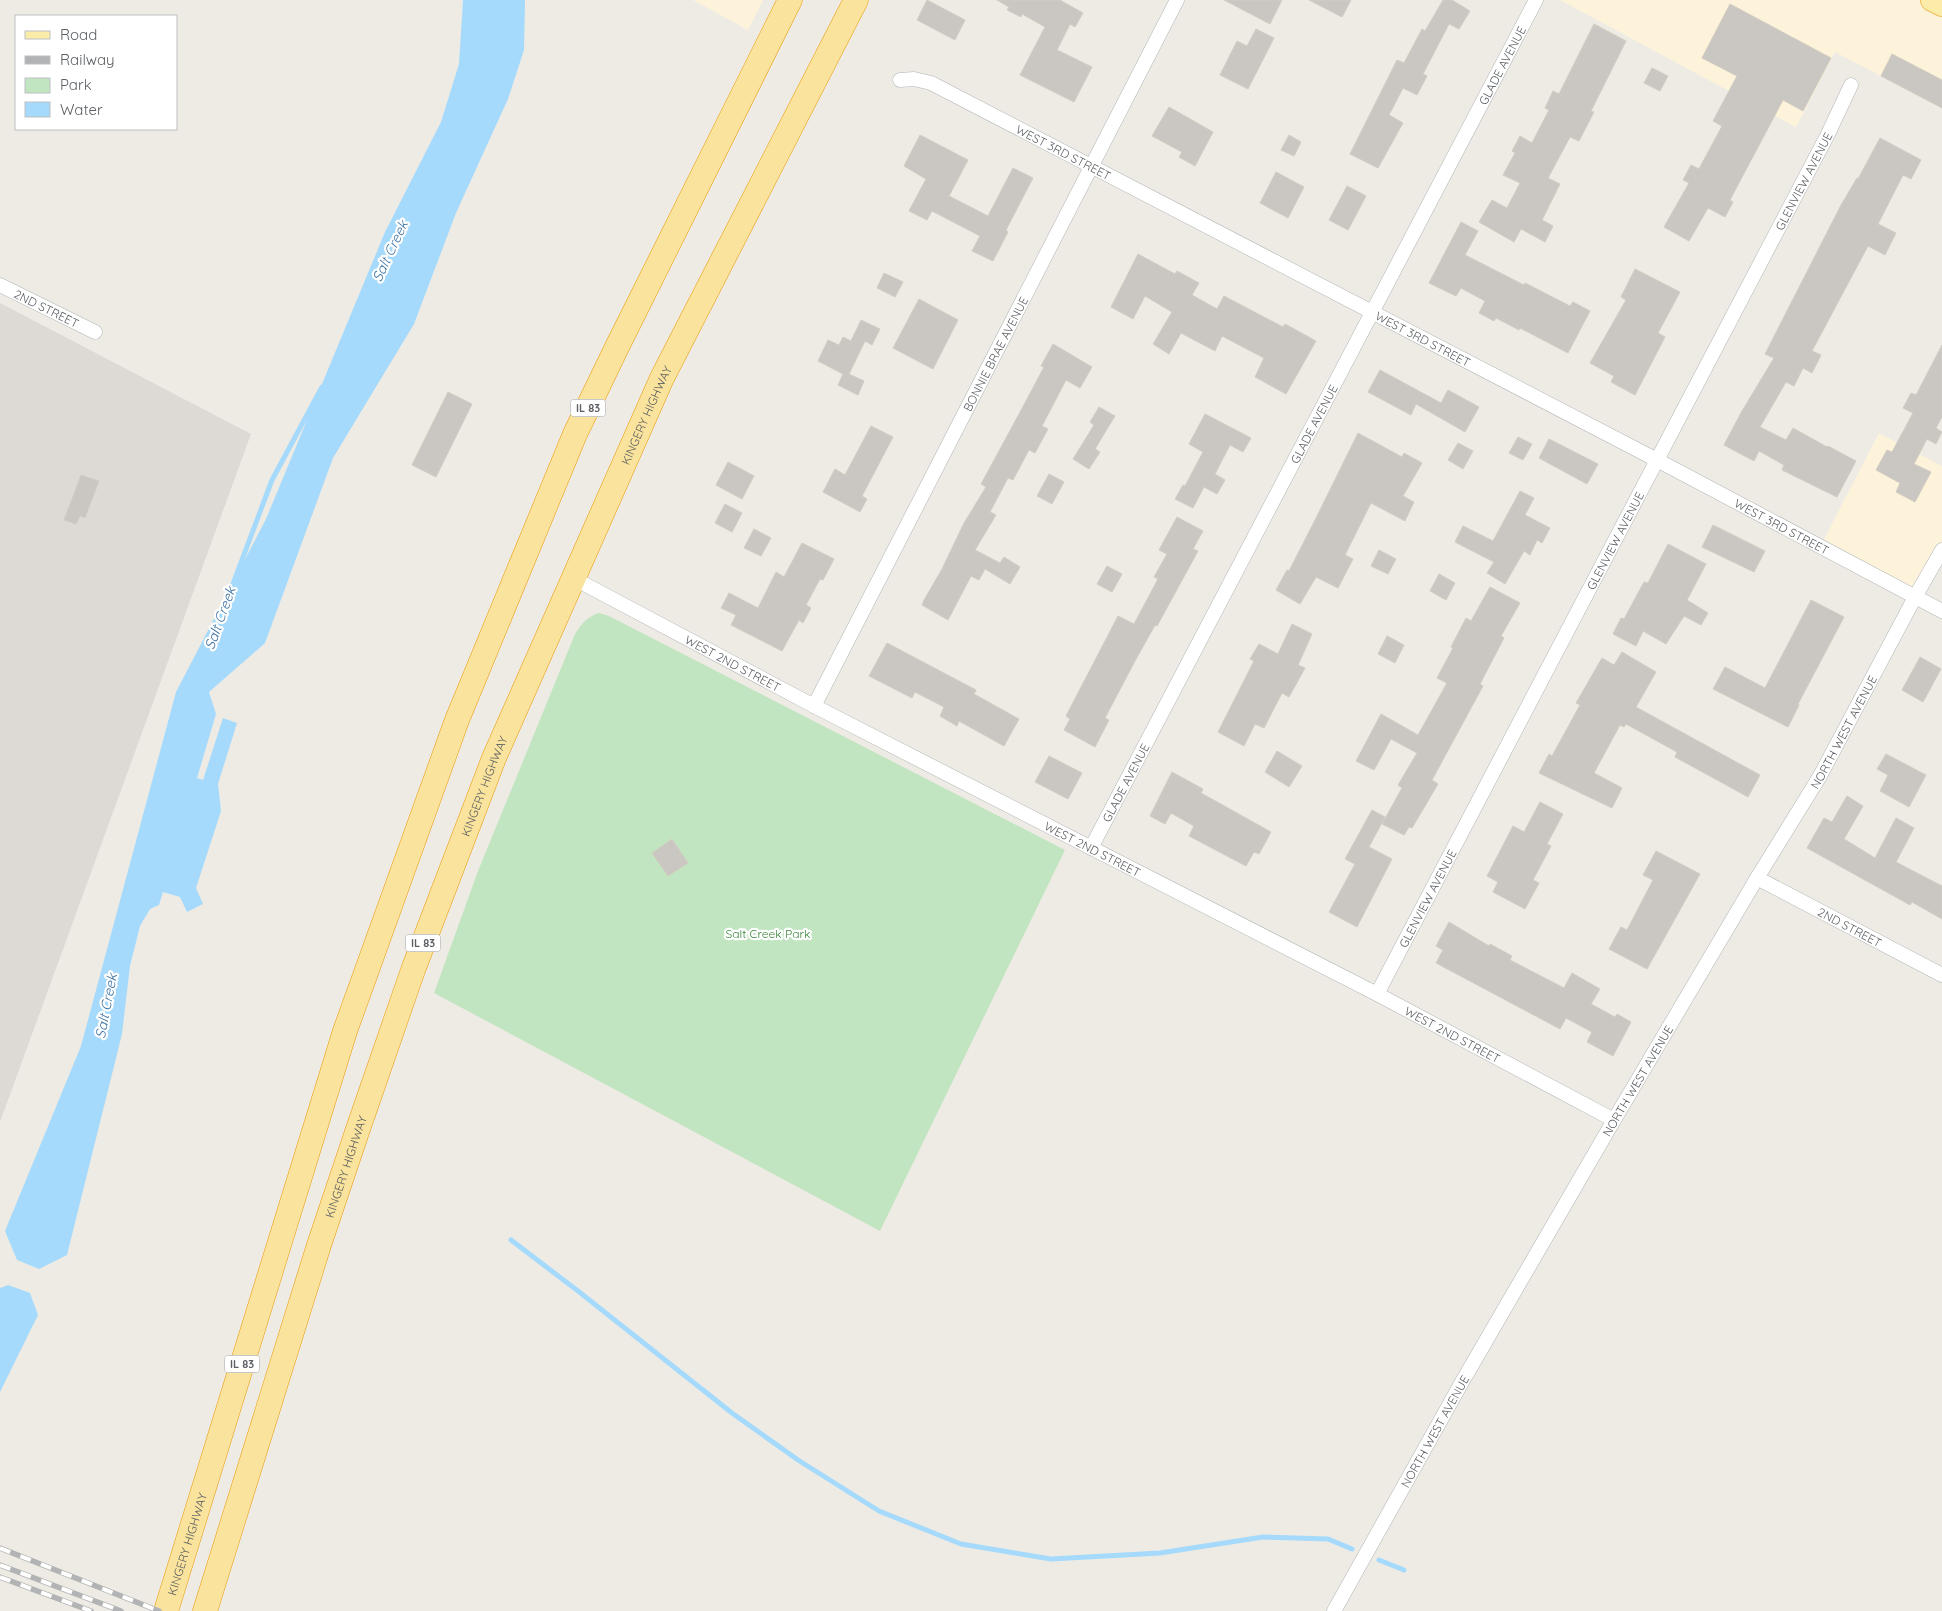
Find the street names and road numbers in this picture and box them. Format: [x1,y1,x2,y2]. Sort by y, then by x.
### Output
street label: GLADE AVENUE [1475,23,1529,107]
street label: WEST 3RD STREET [1014,121,1114,183]
street label: GLENVIEW AVENUE [1771,129,1835,233]
street label: 2ND STREET [12,286,81,330]
street label: BONNIE BRAE AVENUE [959,294,1031,414]
street label: WEST 3RD STREET [1373,308,1473,369]
street label: KINGERY HIGHWAY [617,363,675,467]
street label: GLADE AVENUE [1287,382,1340,466]
road number: IL 83 [570,399,606,416]
street label: GLENVIEW AVENUE [1583,489,1647,592]
street label: WEST 3RD STREET [1732,495,1832,557]
street label: WEST 2ND STREET [683,631,783,694]
street label: NORTH WEST AVENUE [1807,673,1880,791]
street label: KINGERY HIGHWAY [457,733,510,839]
street label: GLADE AVENUE [1099,740,1152,824]
street label: WEST 2ND STREET [1042,818,1143,879]
street label: GLENVIEW AVENUE [1395,847,1459,950]
street label: 2ND STREET [1815,904,1885,950]
road number: IL 83 [406,934,440,951]
street label: WEST 2ND STREET [1402,1003,1503,1066]
street label: NORTH WEST AVENUE [1599,1022,1676,1139]
street label: KINGERY HIGHWAY [321,1113,370,1220]
road number: IL 83 [224,1356,260,1372]
street label: NORTH WEST AVENUE [1397,1372,1472,1490]
street label: KINGERY HIGHWAY [164,1491,210,1597]

